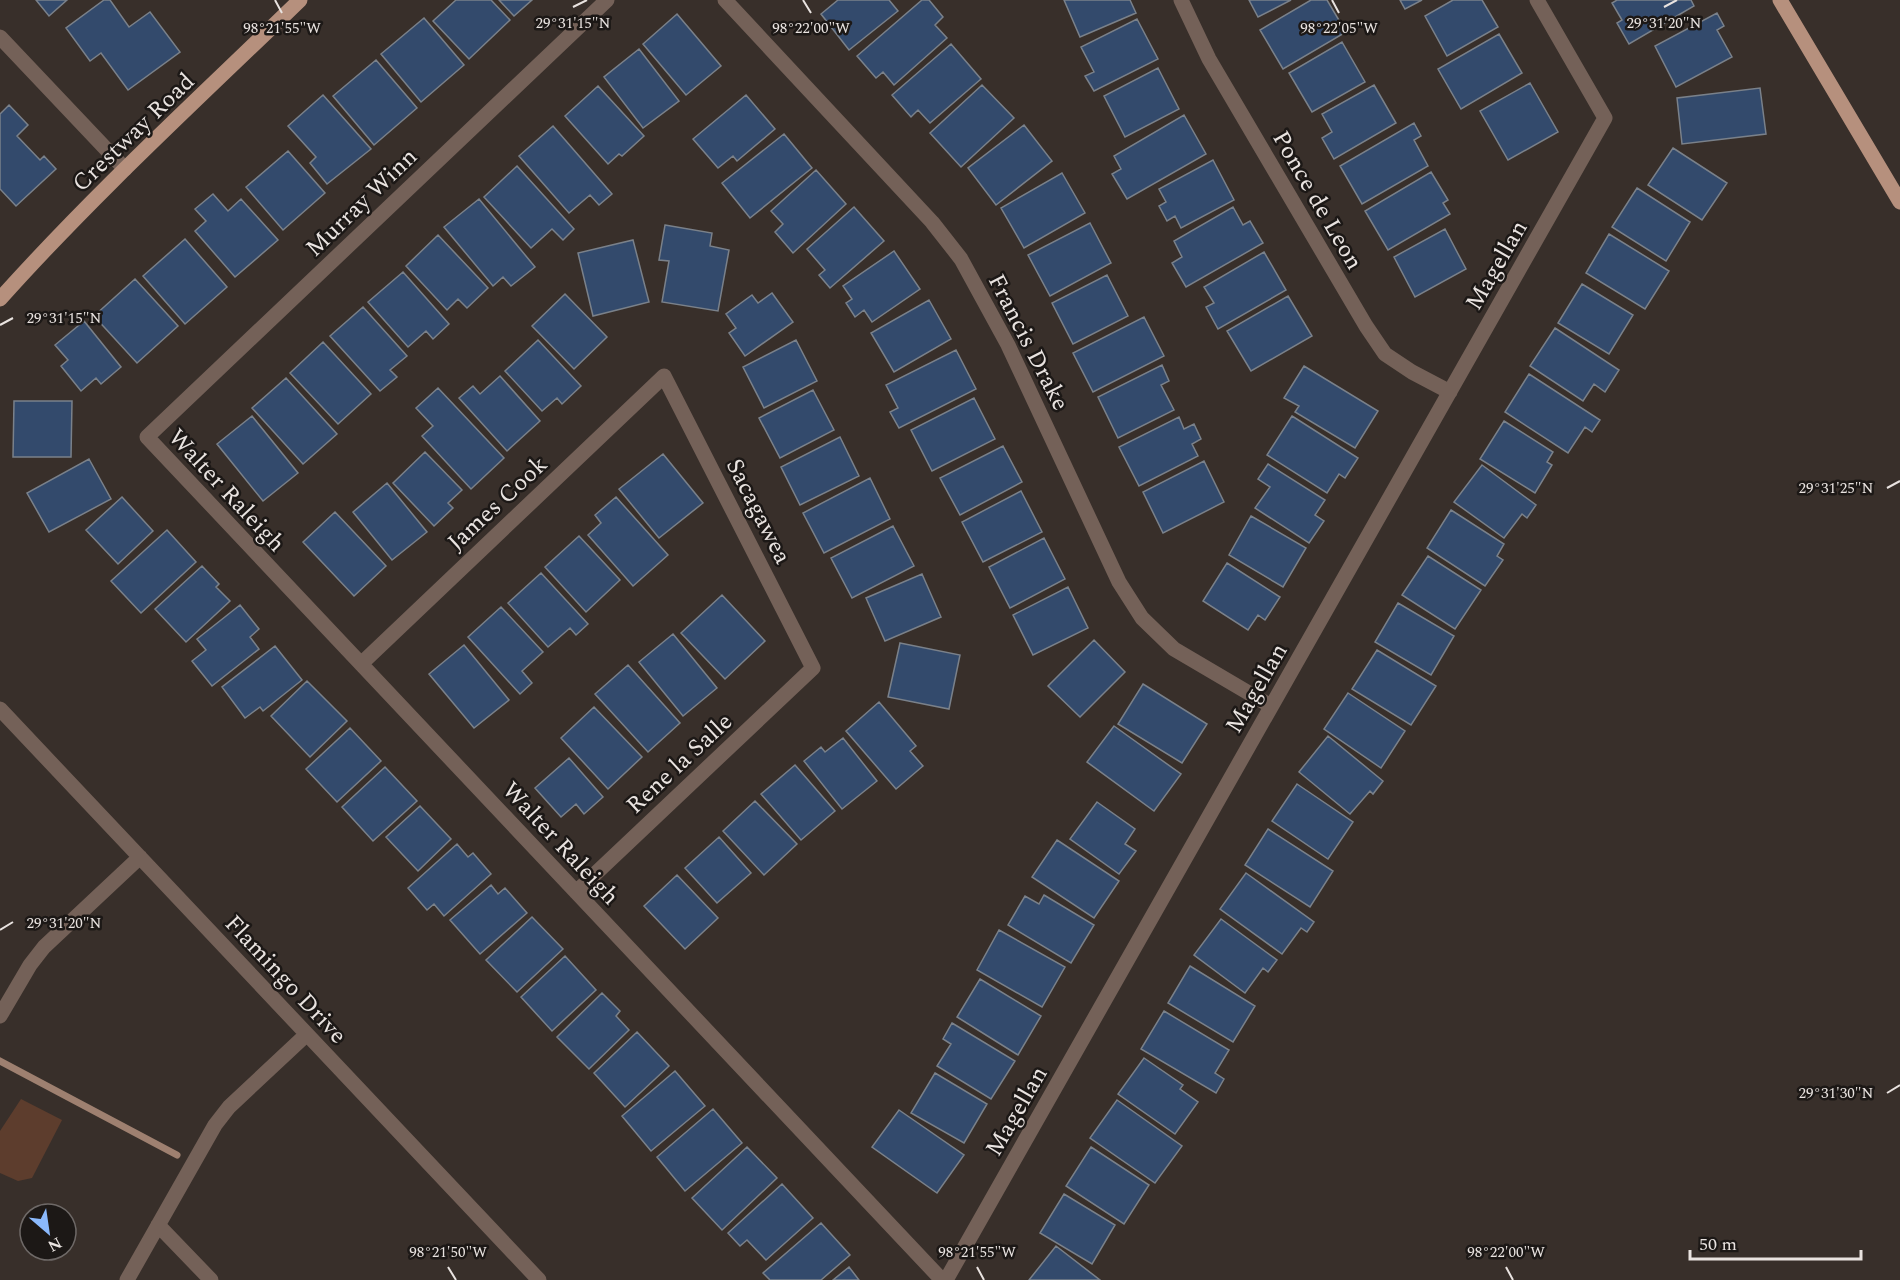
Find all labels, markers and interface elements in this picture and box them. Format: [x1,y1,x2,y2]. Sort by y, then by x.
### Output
text: 29°31'15"N [536,12,611,35]
text: 29°31'20"N [1627,12,1702,35]
text: 98°21'55"W [243,17,321,40]
text: 98°22'00"W [772,17,850,40]
text: 98°22'05"W [1300,17,1378,40]
street label: Crestway Road [64,65,203,201]
street label: Ponce de Leon [1263,124,1372,277]
street label: Murray Winn [298,140,426,266]
street label: Magellan [1457,214,1537,317]
street label: Francis Drake [978,268,1078,417]
text: 29°31'15"N [27,307,102,330]
street label: Walter Raleigh [159,421,293,561]
street label: James Cook [439,448,556,560]
street label: Sacagawea [716,452,800,571]
text: 29°31'25"N [1799,477,1874,500]
street label: Magellan [1217,637,1297,740]
street label: Rene la Salle [618,705,741,823]
street label: Walter Raleigh [493,774,627,914]
street label: Flamingo Drive [216,907,355,1052]
text: 29°31'20"N [27,912,102,935]
street label: Magellan [977,1060,1057,1163]
text: 29°31'30"N [1799,1082,1874,1105]
north arrow [18,1202,78,1262]
scale bar [1690,1223,1861,1261]
text: N [43,1231,66,1258]
text: 50 m [1699,1231,1737,1258]
text: 98°21'50"W [409,1241,487,1264]
text: 98°21'55"W [938,1241,1016,1264]
text: 98°22'00"W [1467,1241,1545,1264]

